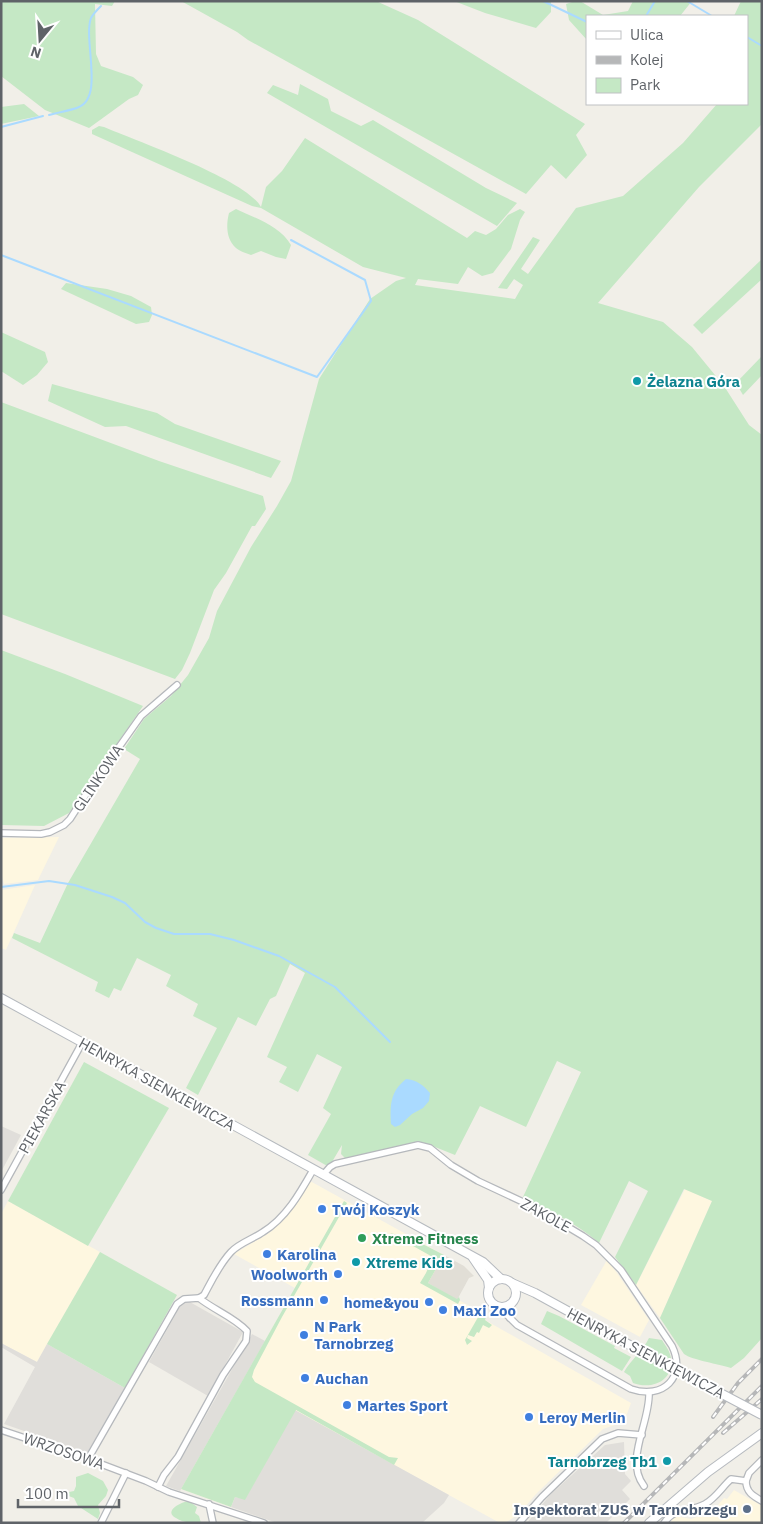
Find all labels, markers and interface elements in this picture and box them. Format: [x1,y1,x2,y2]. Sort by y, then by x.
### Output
north arrow [15,15,65,65]
legend [586,15,748,105]
text: Ulica [630,25,664,44]
text: N [28,42,44,62]
text: Kolej [630,50,664,69]
text: Park [630,75,660,94]
place label: Żelazna Góra [647,372,740,391]
marker: Żelazna Góra [631,375,643,387]
street label: GLINKOWA [69,740,128,815]
street label: HENRYKA SIENKIEWICZA [75,1033,239,1135]
street label: PIEKARSKA [14,1077,70,1157]
street label: ZAKOLE [518,1194,574,1236]
place label: Twój Koszyk [332,1200,420,1219]
marker: Twój Koszyk [316,1203,328,1215]
place label: Xtreme Fitness [372,1229,479,1248]
marker: Xtreme Fitness [356,1232,368,1244]
place label: Karolina [277,1245,337,1264]
marker: Karolina [261,1248,273,1260]
place label: Xtreme Kids [366,1253,453,1272]
marker: Xtreme Kids [350,1256,362,1268]
place label: Woolworth [251,1265,328,1284]
marker: Woolworth [332,1268,344,1280]
place label: Rossmann [241,1291,314,1310]
place label: home&you [344,1293,419,1312]
marker: Rossmann [318,1294,330,1306]
marker: home&you [423,1296,435,1308]
place label: Maxi Zoo [453,1301,516,1320]
street label: HENRYKA SIENKIEWICZA [564,1303,728,1403]
marker: Maxi Zoo [437,1304,449,1316]
place label: N Park Tarnobrzeg [314,1317,394,1353]
marker: N Park Tarnobrzeg [298,1329,310,1341]
place label: Auchan [315,1369,368,1388]
marker: Auchan [299,1372,311,1384]
place label: Martes Sport [357,1396,448,1415]
marker: Martes Sport [341,1399,353,1411]
place label: Leroy Merlin [539,1408,626,1427]
marker: Leroy Merlin [523,1411,535,1423]
street label: WRZOSOWA [21,1428,107,1474]
place label: Tarnobrzeg Tb1 [547,1452,657,1471]
marker: Tarnobrzeg Tb1 [661,1455,673,1467]
scale bar [18,1476,119,1508]
text: 100 m [25,1484,69,1503]
place label: Inspektorat ZUS w Tarnobrzegu [514,1500,737,1519]
marker: Inspektorat ZUS w Tarnobrzegu [741,1503,753,1515]

